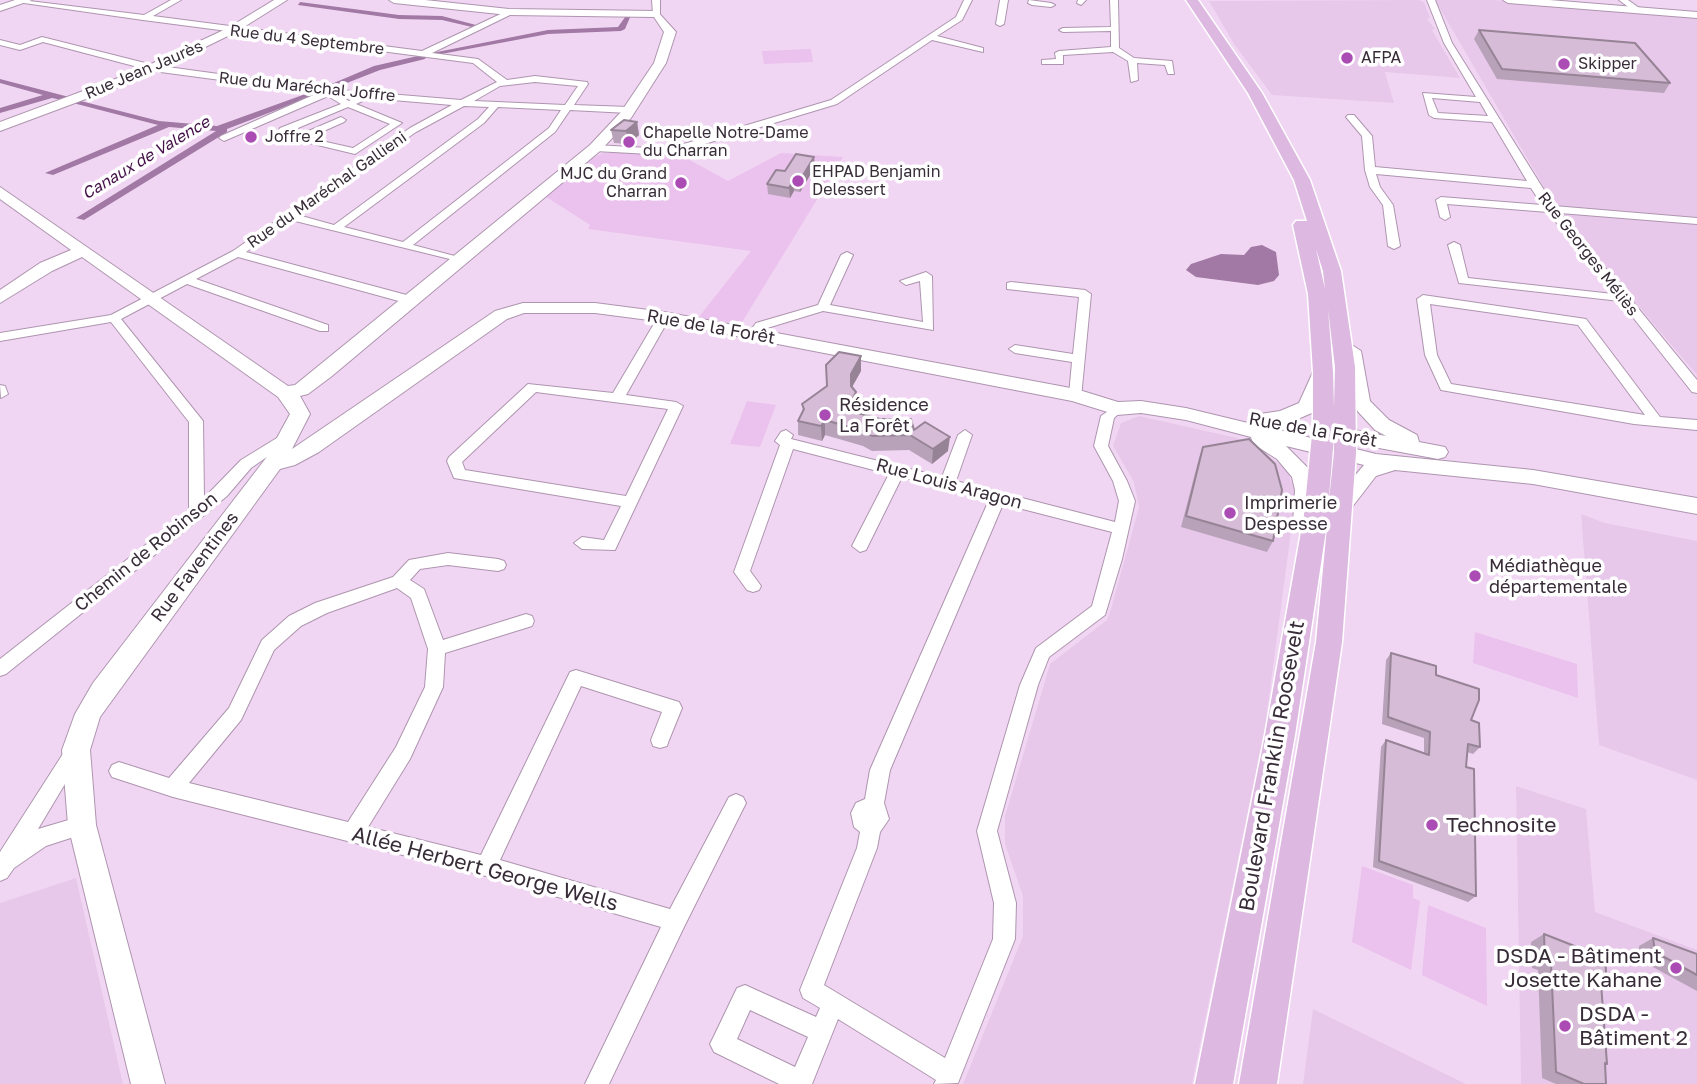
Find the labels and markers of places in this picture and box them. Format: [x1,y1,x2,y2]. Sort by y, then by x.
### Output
place label: AFPA [1361,48,1401,68]
marker: AFPA [1339,50,1355,66]
place label: Skipper [1578,54,1637,74]
marker: Skipper [1556,56,1572,72]
place label: Chapelle Notre-Dame du Charran [643,123,809,161]
place label: Joffre 2 [265,127,324,147]
marker: Joffre 2 [243,129,259,145]
marker: Chapelle Notre-Dame du Charran [621,134,637,150]
place label: EHPAD Benjamin Delessert [812,162,940,200]
place label: MJC du Grand Charran [560,164,667,202]
marker: EHPAD Benjamin Delessert [790,173,806,189]
marker: MJC du Grand Charran [673,175,689,191]
place label: Résidence La Forêt [839,394,929,436]
marker: Résidence La Forêt [817,407,833,423]
place label: Imprimerie Despesse [1244,492,1337,534]
marker: Imprimerie Despesse [1222,505,1238,521]
place label: Médiathèque départementale [1489,555,1627,598]
marker: Médiathèque départementale [1467,568,1483,584]
place label: Technosite [1446,812,1557,838]
marker: Technosite [1424,817,1440,833]
place label: DSDA - Bâtiment Josette Kahane [1495,943,1662,993]
marker: DSDA - Bâtiment Josette Kahane [1668,960,1684,976]
place label: DSDA - Bâtiment 2 [1579,1001,1688,1051]
marker: DSDA - Bâtiment 2 [1557,1018,1573,1034]

